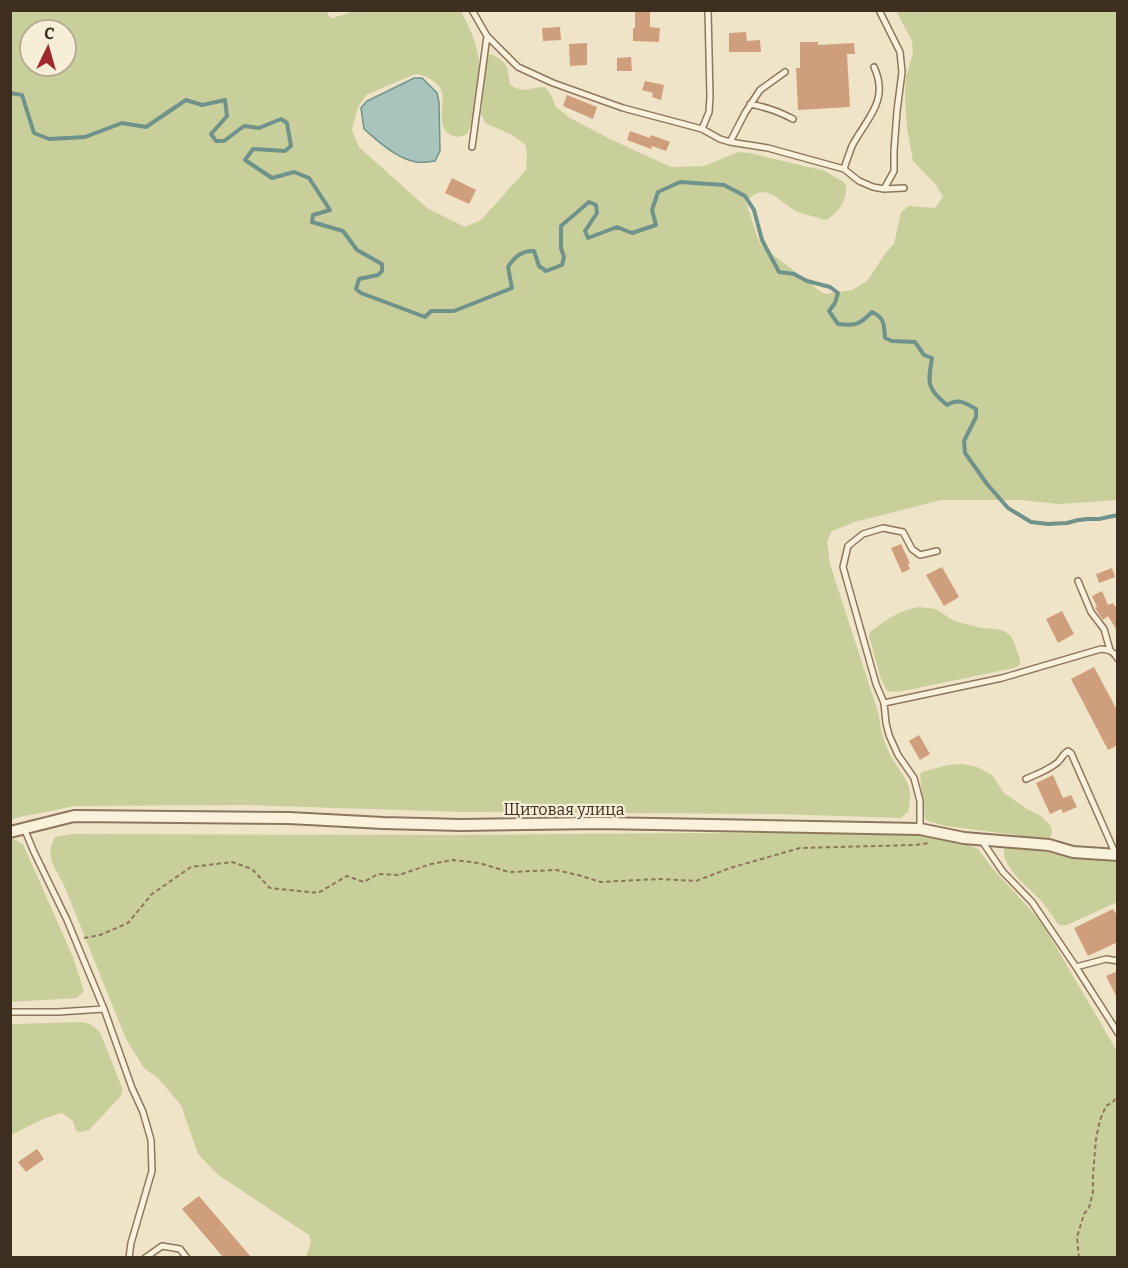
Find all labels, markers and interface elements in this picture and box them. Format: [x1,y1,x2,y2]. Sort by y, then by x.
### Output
north arrow [18,18,78,78]
text: С [43,24,55,43]
street label: Щитовая улица [503,800,625,819]

